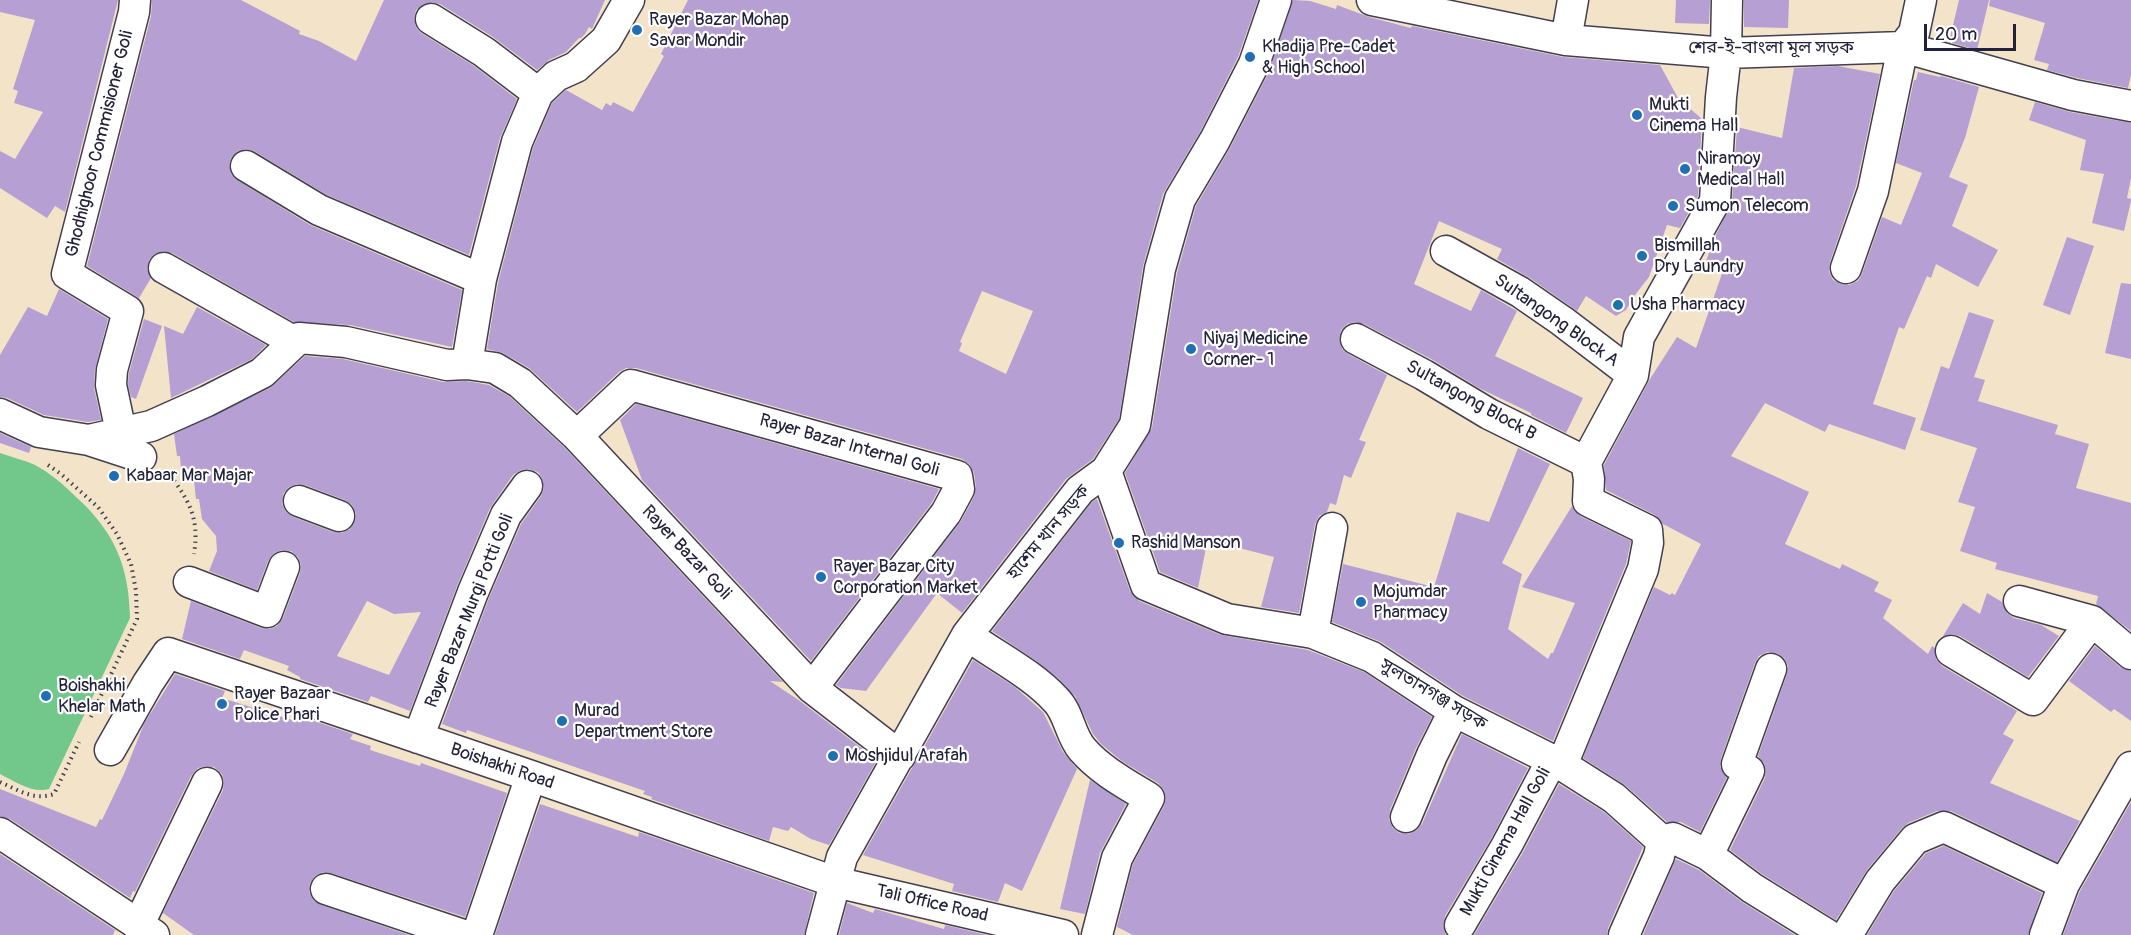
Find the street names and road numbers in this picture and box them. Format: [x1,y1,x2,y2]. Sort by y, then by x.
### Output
street label: Ghodhighoor Commisioner Goli [61,29,139,259]
street label: শের-ই-বাংলা মূল সড়ক [1688,37,1854,59]
street label: Sultangong Block A [1490,270,1622,372]
street label: Sultangong Block B [1402,356,1540,446]
street label: Rayer Bazar Internal Goli [757,410,941,482]
street label: হাশেম খান সড়ক [1003,481,1095,585]
street label: Rayer Bazar Goli [637,501,735,605]
street label: Rayer Bazar Murgi Potti Goli [421,511,519,711]
street label: সুলতানগঞ্জ সড়ক [1376,655,1490,735]
street label: Boishakhi Road [447,739,557,795]
street label: Mukti Cinema Hall Goli [1456,764,1556,920]
street label: Tali Office Road [874,881,990,927]

